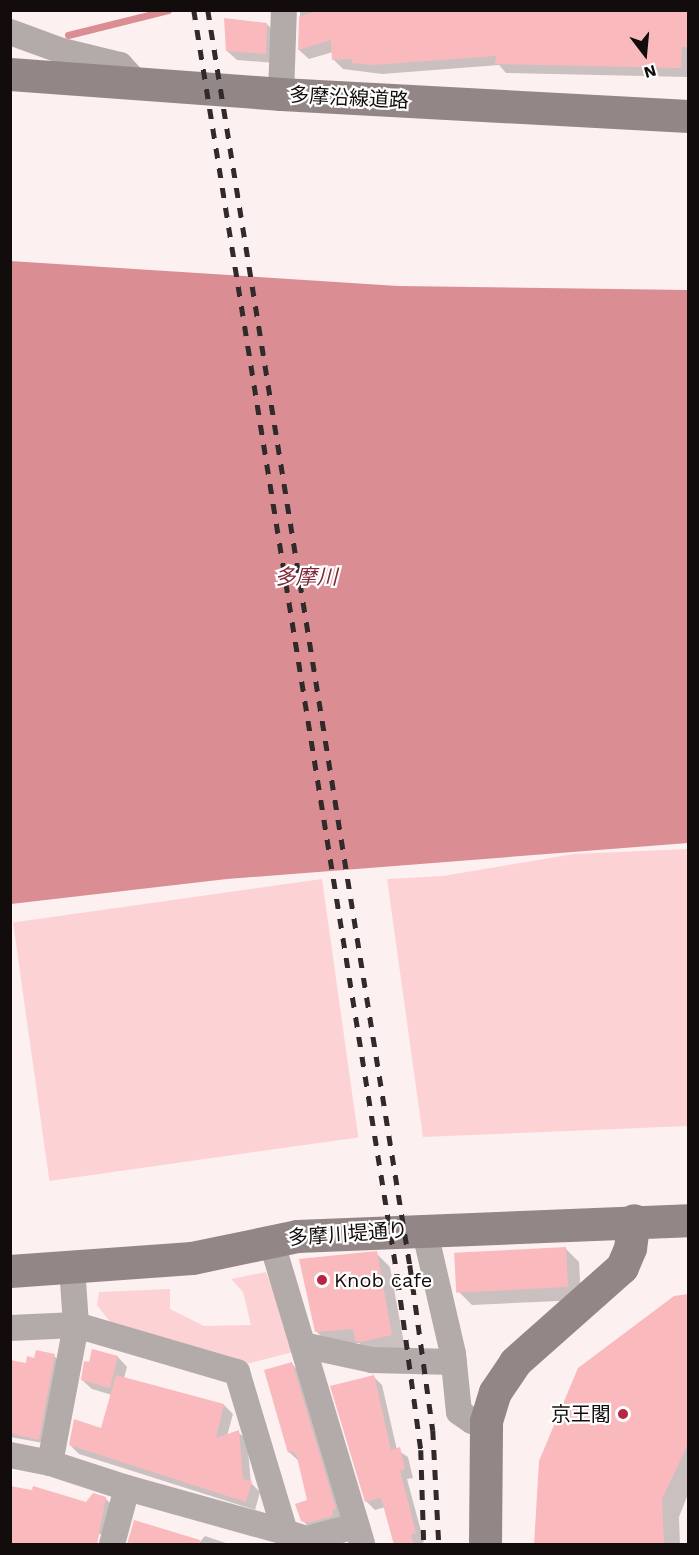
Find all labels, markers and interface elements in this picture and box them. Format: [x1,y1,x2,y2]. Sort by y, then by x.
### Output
north arrow [615,24,675,84]
text: N [642,61,658,83]
street label: 多摩沿線道路 [288,83,410,113]
water label: 多摩川 [275,564,337,590]
street label: 多摩川堤通り [287,1218,409,1250]
place label: Knob cafe [334,1268,432,1292]
marker: Knob cafe [315,1273,329,1287]
place label: 京王閣 [551,1402,611,1426]
marker: 京王閣 [616,1407,630,1421]

